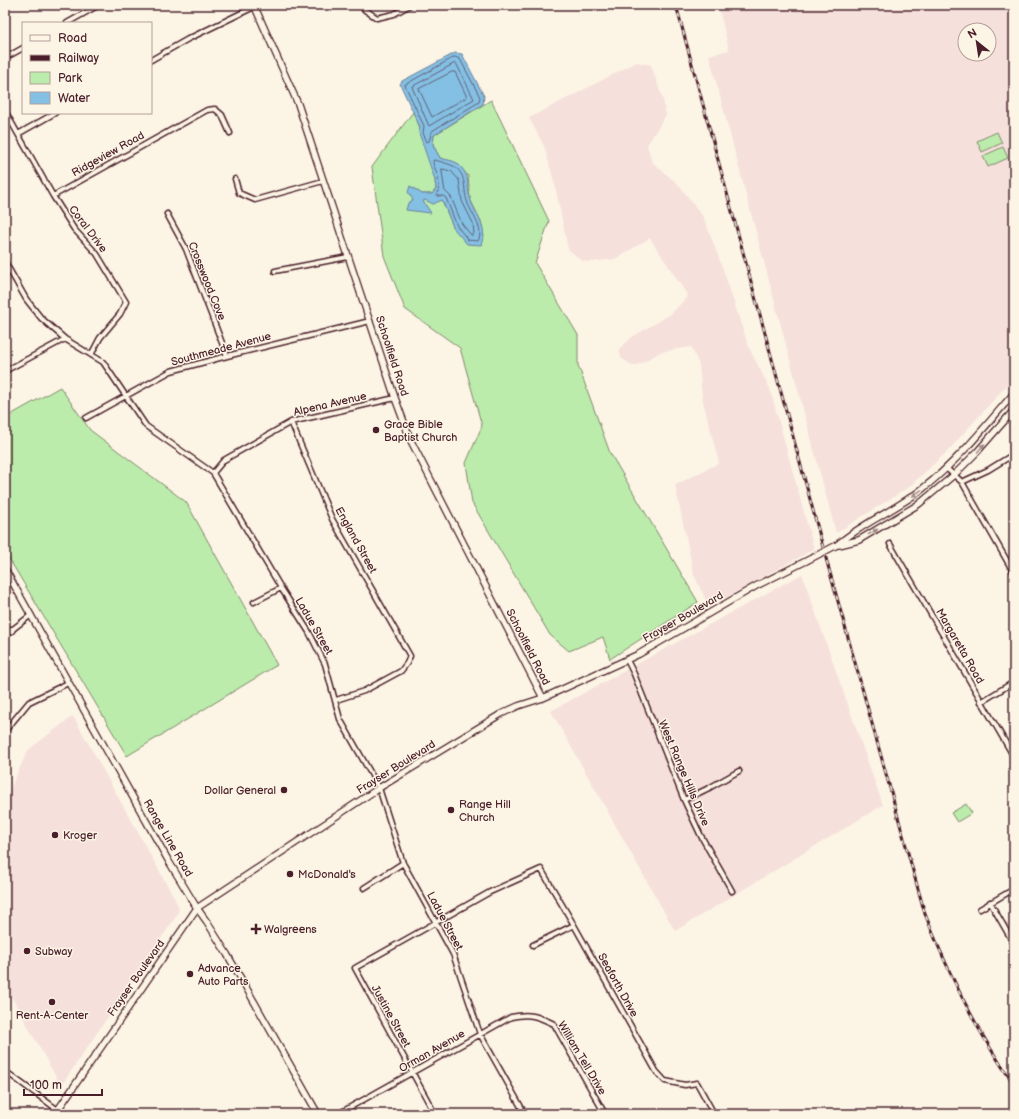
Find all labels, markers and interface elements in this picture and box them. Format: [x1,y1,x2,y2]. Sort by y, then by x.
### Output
legend [22,22,152,114]
north arrow [957,22,997,62]
text: N [965,26,979,41]
text: Road [58,31,87,46]
text: Railway [58,51,100,66]
text: Park [58,71,82,86]
text: Water [58,91,90,106]
street label: Ridgeview Road [69,129,147,179]
street label: Coral Drive [66,203,110,255]
street label: Crosswood Cove [185,240,229,323]
street label: Schoolfield Road [373,314,411,398]
street label: Southmeade Avenue [170,329,273,369]
street label: Alpena Avenue [292,389,368,419]
place label: Grace Bible Baptist Church [384,418,457,444]
marker: Grace Bible Baptist Church [371,425,381,435]
one-way arrow [977,442,986,453]
one-way arrow [911,489,922,497]
street label: England Street [332,505,380,576]
one-way arrow [867,529,879,536]
street label: Frayser Boulevard [641,589,725,645]
street label: Ladue Street [292,595,336,658]
street label: Margaretta Road [933,606,987,686]
street label: Schoolfield Road [503,607,553,687]
street label: West Range Hills Drive [656,718,712,828]
street label: Frayser Boulevard [354,738,438,796]
place label: Dollar General [204,784,276,797]
marker: Dollar General [279,785,289,795]
street label: Range Line Road [141,797,195,879]
place label: Range Hill Church [459,798,511,824]
marker: Range Hill Church [446,805,456,815]
place label: Kroger [63,829,98,842]
marker: Kroger [50,830,60,840]
place label: McDonald's [298,868,356,881]
marker: McDonald's [285,869,295,879]
street label: Ladue Street [424,890,466,953]
place label: Walgreens [264,923,317,936]
marker: Walgreens [251,924,261,934]
street label: Frayser Boulevard [105,937,167,1019]
place label: Subway [35,945,72,958]
marker: Subway [22,946,32,956]
street label: Seaforth Drive [595,951,641,1020]
place label: Advance Auto Parts [198,962,249,988]
marker: Advance Auto Parts [185,969,195,979]
street label: Justine Street [369,983,414,1050]
marker: Rent-A-Center [47,997,57,1007]
place label: Rent-A-Center [16,1009,89,1022]
street label: William Tell Drive [555,1019,609,1097]
street label: Orman Avenue [397,1027,468,1075]
scale bar [24,1071,102,1097]
text: 100 m [30,1078,62,1093]

